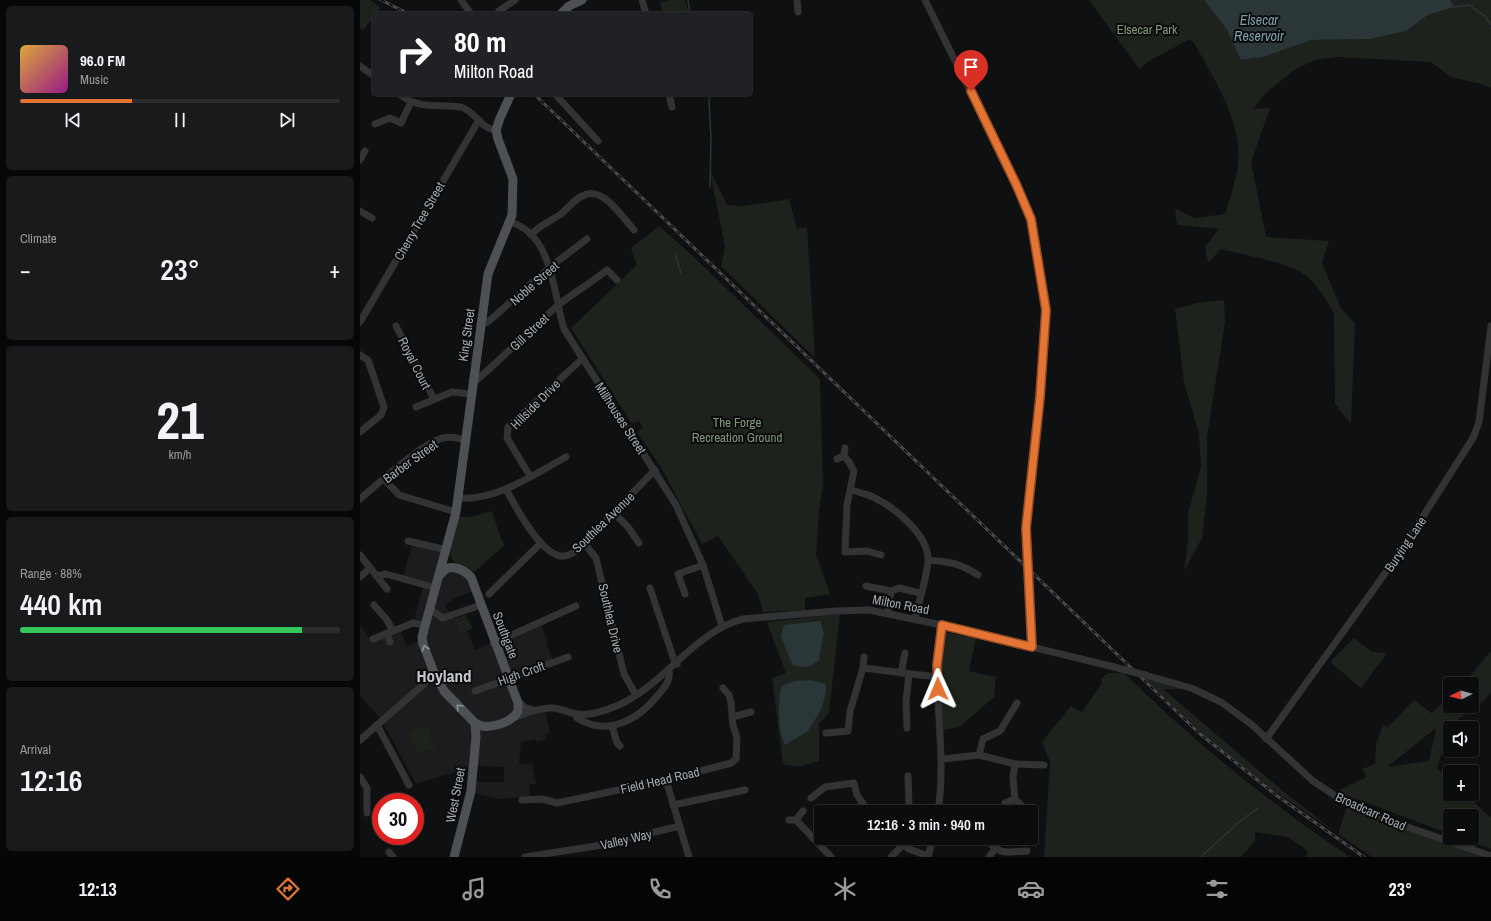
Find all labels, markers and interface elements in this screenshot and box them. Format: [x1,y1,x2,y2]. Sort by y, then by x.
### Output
water label: Elsecar Reservoir [1234,11,1285,45]
park label: Elsecar Park [1117,21,1178,38]
text: 80 m [454,23,506,61]
icon: right [388,28,440,80]
text: 96.0 FM [80,50,125,71]
pin [954,50,988,91]
icon: arrive [960,56,982,78]
text: Milton Road [454,59,534,84]
text: Music [80,71,108,88]
icon: previous [62,109,84,131]
icon: pause [169,109,191,131]
icon: next [276,109,298,131]
street label: Cherry Tree Street [390,179,449,263]
text: Climate [20,230,57,247]
text: 23° [160,249,200,289]
text: − [20,255,31,285]
text: + [329,255,340,285]
street label: Noble Street [506,258,562,309]
street label: King Street [454,307,479,363]
street label: Gill Street [506,310,552,355]
street label: Royal Court [394,334,435,392]
street label: Hillside Drive [507,376,564,433]
street label: Millhouses Street [591,379,650,457]
text: 21 [156,385,204,455]
park label: The Forge Recreation Ground [692,414,782,446]
street label: Barber Street [380,436,441,487]
text: km/h [168,446,192,463]
street label: Southlea Avenue [569,488,638,556]
street label: Burying Lane [1381,513,1430,575]
text: Range · 88% [20,565,82,582]
street label: Southlea Drive [594,582,627,654]
text: 440 km [20,584,102,624]
street label: Milton Road [871,591,931,618]
street label: Southgate [489,609,522,661]
one-way arrow [421,644,429,651]
street label: High Croft [495,657,547,690]
district label: Hoyland [417,664,472,687]
position arrow [917,668,959,710]
north arrow [1443,677,1479,713]
map controls [1443,677,1479,845]
one-way arrow [456,704,464,712]
button: sound [1443,721,1479,757]
text: Arrival [20,741,51,758]
text: 12:16 [20,760,82,800]
street label: Field Head Road [619,763,701,798]
button: + [1443,765,1479,801]
street label: West Street [442,766,469,824]
street label: Broadcarr Road [1333,788,1409,835]
speed limit sign: 30 [372,793,424,845]
button: − [1443,809,1479,845]
text: 12:16 · 3 min · 940 m [867,814,985,835]
street label: Valley Way [599,825,654,854]
icon: directions [274,875,302,903]
icon: music [460,875,488,903]
icon: phone [646,875,674,903]
icon: climate [831,875,859,903]
icon: car [1017,875,1045,903]
icon: filters [1203,875,1231,903]
text: 12:13 [79,877,117,902]
text: 23° [1389,877,1412,902]

